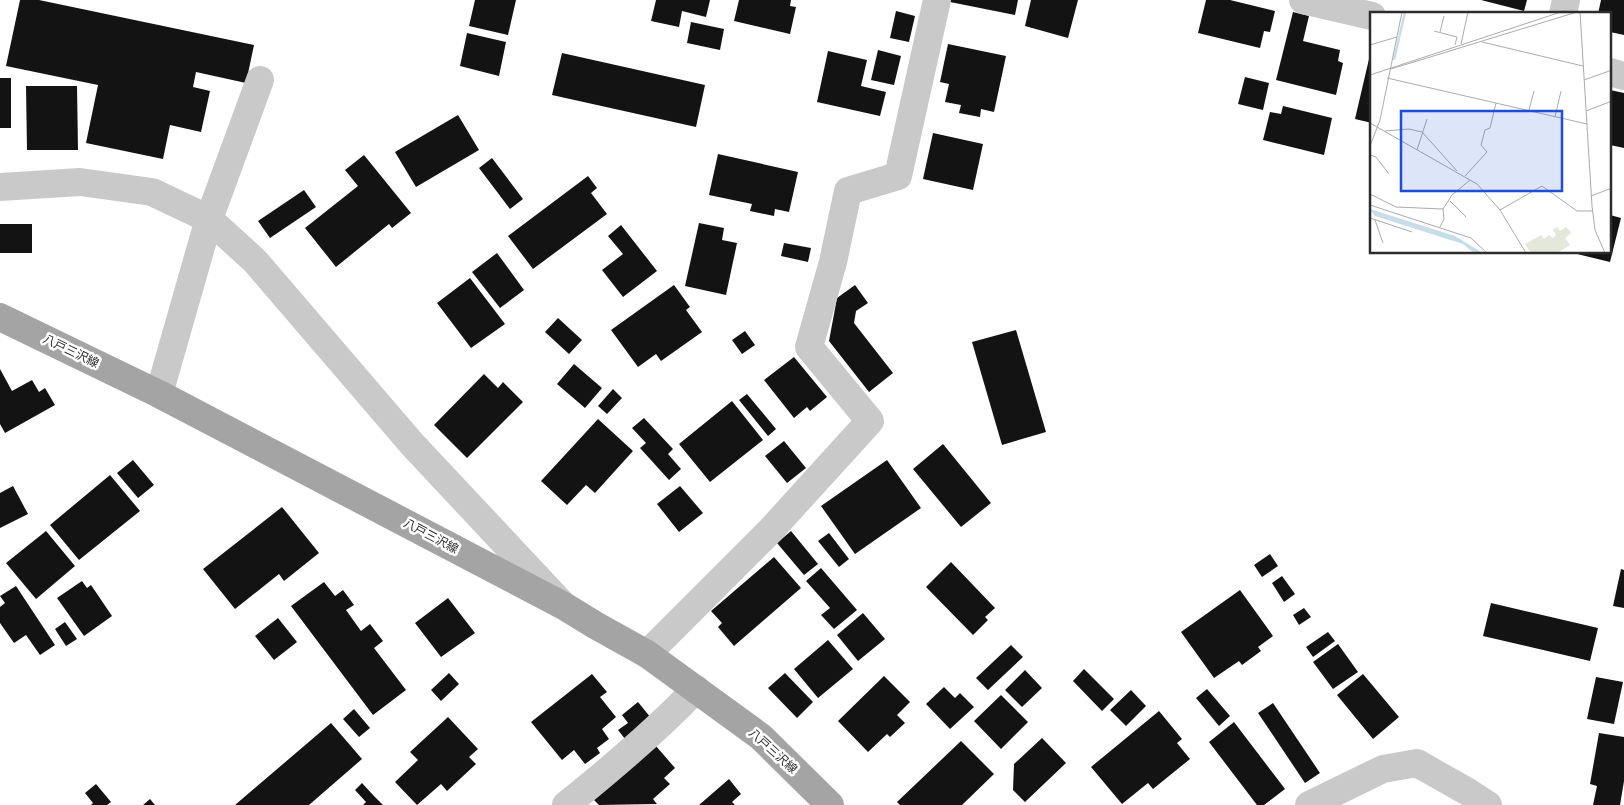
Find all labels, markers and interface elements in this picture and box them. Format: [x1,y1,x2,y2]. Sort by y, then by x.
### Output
inset map [1370,12,1612,254]
street label: 八戸三沢線 [41,332,101,370]
street label: 八戸三沢線 [401,516,461,556]
street label: 八戸三沢線 [746,726,800,776]

